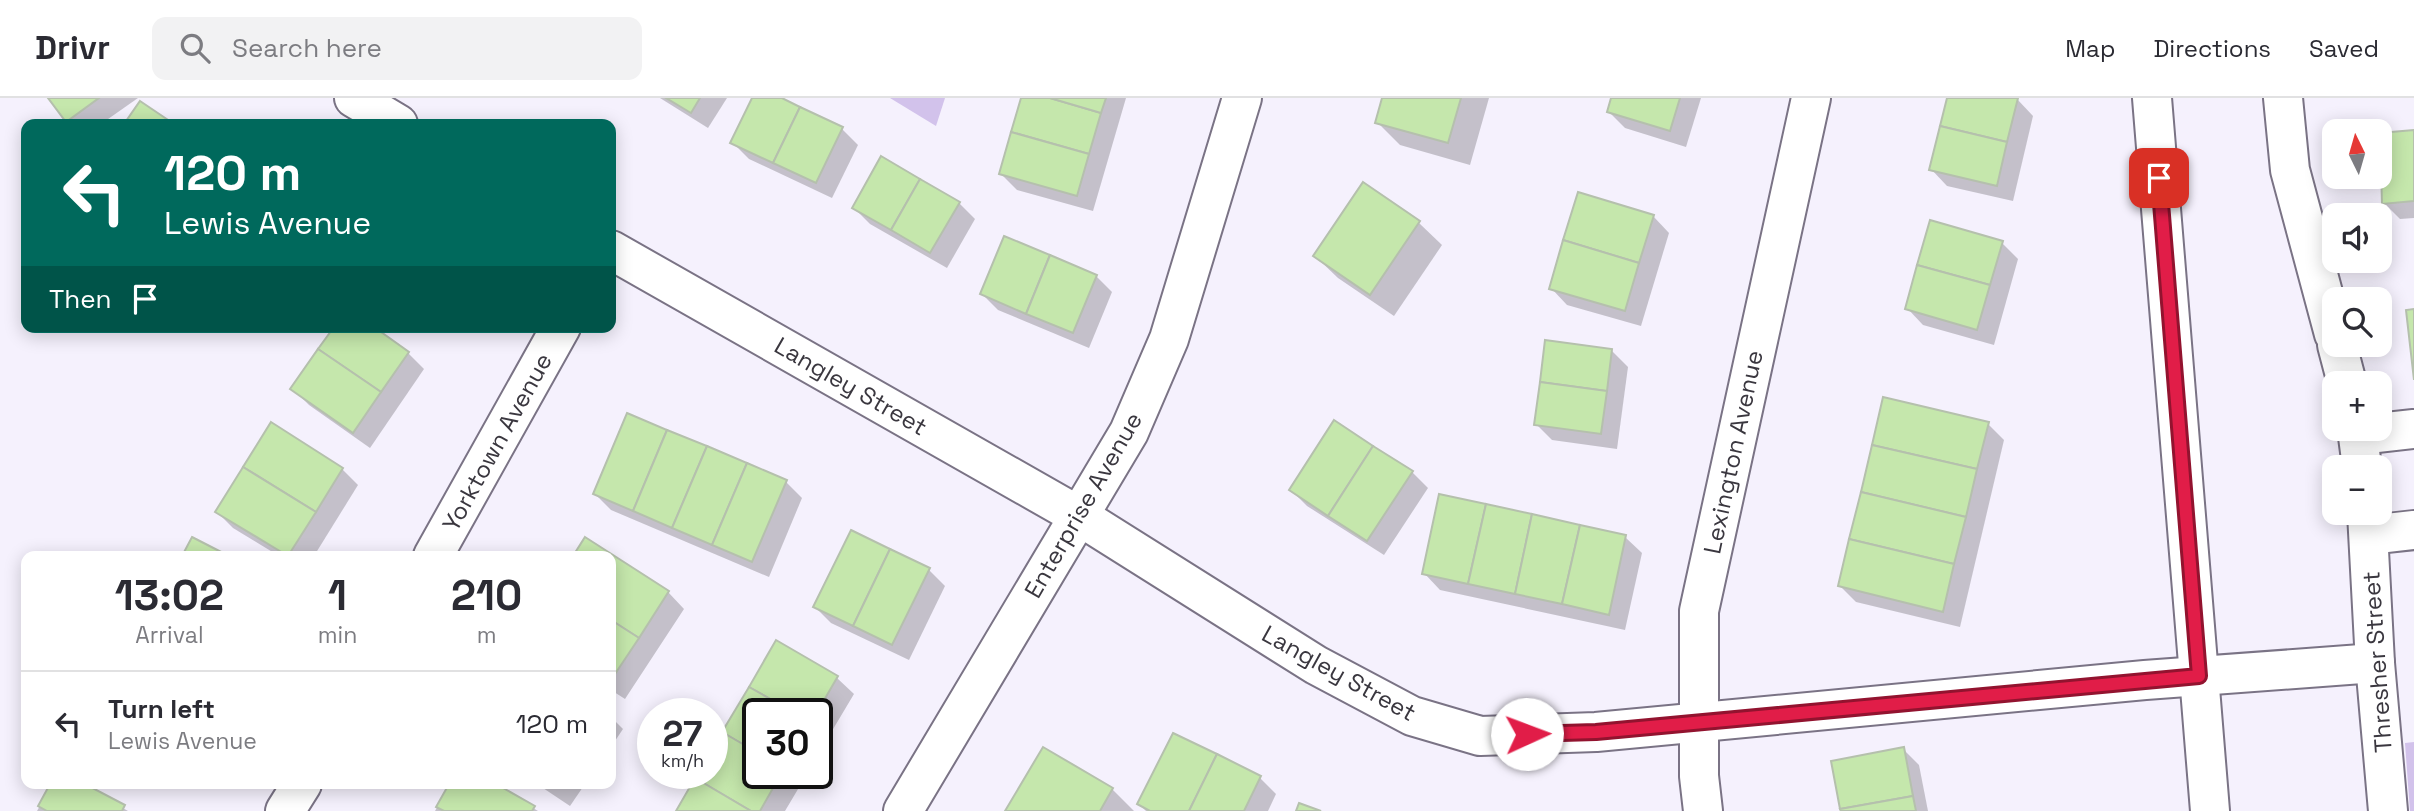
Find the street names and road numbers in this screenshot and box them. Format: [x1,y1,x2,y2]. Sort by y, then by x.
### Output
street label: Langley Street [769,330,933,442]
street label: Yorktown Avenue [435,347,559,537]
street label: Lexington Avenue [1696,347,1770,557]
street label: Enterprise Avenue [1017,406,1149,604]
street label: Thresher Street [2355,570,2399,754]
street label: Langley Street [1257,618,1421,728]

